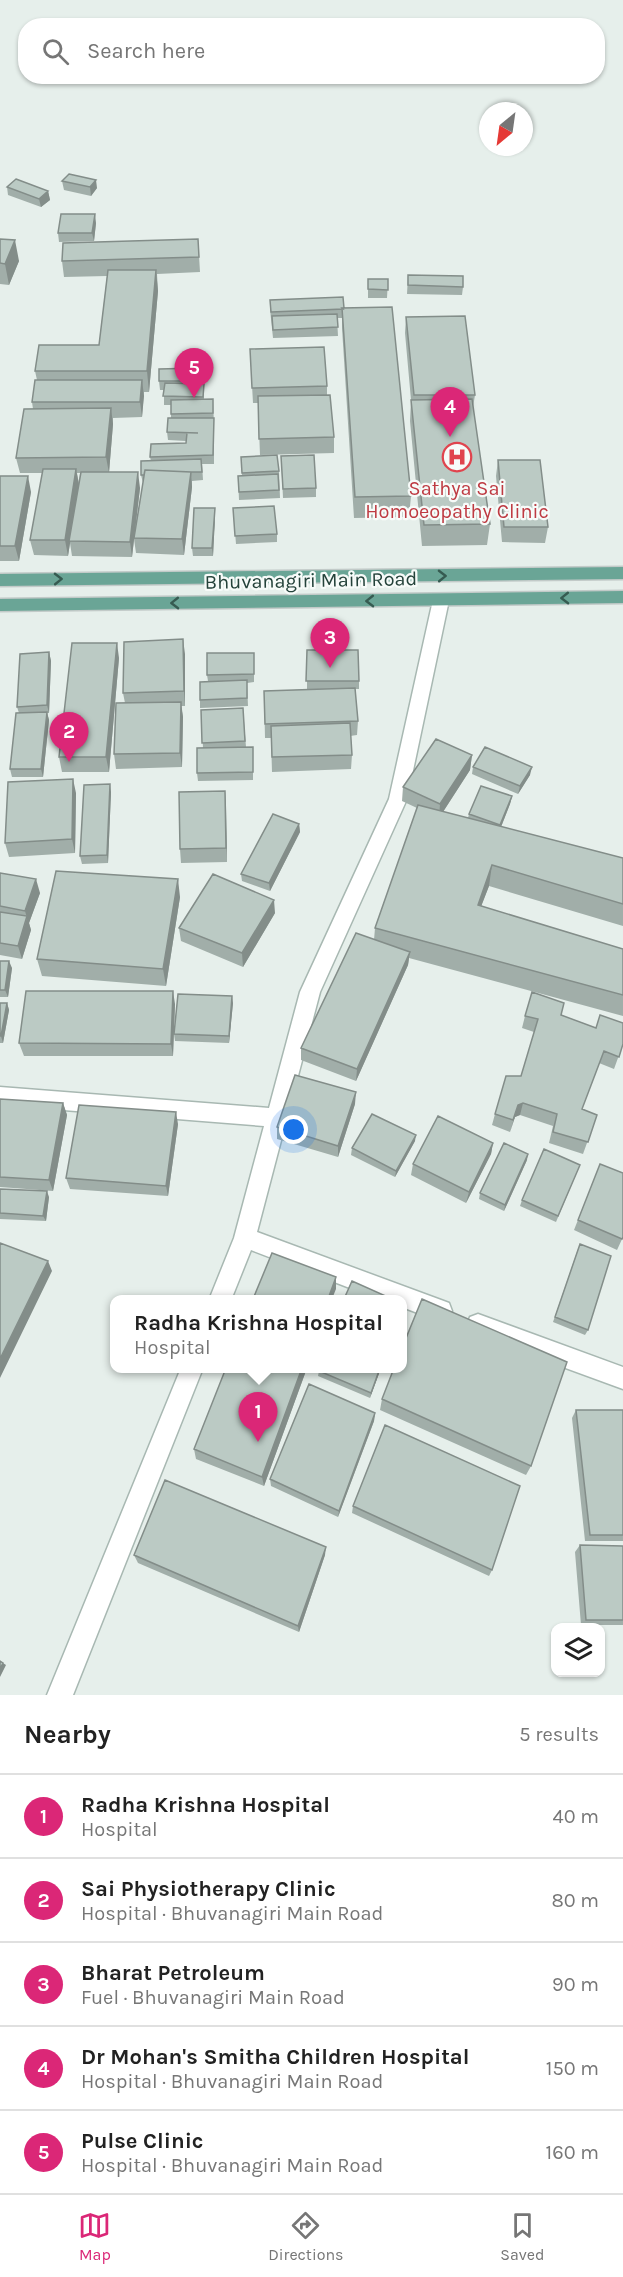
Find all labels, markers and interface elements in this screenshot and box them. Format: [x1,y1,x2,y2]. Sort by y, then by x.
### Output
search box [18,18,605,84]
icon: search [39,35,72,68]
text: Search here [87,38,205,64]
north arrow [479,102,533,156]
pin: 5 [174,348,214,398]
pin: 4 [430,388,470,437]
hospital icon: Sathya Sai Homoeopathy Clinic [441,441,473,473]
place label: Sathya Sai Homoeopathy Clinic [365,477,549,523]
street label: Bhuvanagiri Main Road [204,567,418,594]
one-way arrow [438,569,447,582]
one-way arrow [54,573,63,586]
one-way arrow [560,592,569,604]
one-way arrow [365,594,374,607]
one-way arrow [170,597,179,609]
pin: 3 [310,618,350,668]
pin: 2 [50,712,88,762]
your location [279,1115,308,1144]
popup [110,1295,407,1373]
text: Radha Krishna Hospital [134,1310,383,1336]
text: Hospital [134,1336,211,1359]
pin: 1 [238,1392,278,1442]
map controls [551,1623,605,1677]
button: layers [551,1623,605,1677]
text: Nearby [24,1719,111,1750]
text: 5 results [519,1723,599,1746]
text: Radha Krishna Hospital [81,1792,330,1818]
text: 1 [40,1805,47,1828]
text: 40 m [553,1805,599,1828]
text: Hospital [81,1818,158,1841]
text: Sai Physiotherapy Clinic [81,1876,336,1902]
text: 2 [37,1889,50,1912]
text: 80 m [551,1889,599,1912]
text: Hospital · Bhuvanagiri Main Road [81,1902,383,1925]
text: Bharat Petroleum [81,1960,265,1986]
text: 3 [37,1973,50,1996]
text: 90 m [552,1973,599,1996]
text: Fuel · Bhuvanagiri Main Road [81,1986,345,2009]
text: Dr Mohan's Smitha Children Hospital [81,2044,469,2070]
text: 4 [38,2057,49,2080]
text: 150 m [546,2057,599,2080]
text: Hospital · Bhuvanagiri Main Road [81,2070,383,2093]
text: Pulse Clinic [81,2128,204,2154]
text: 5 [38,2141,49,2164]
text: 160 m [546,2141,599,2164]
text: Hospital · Bhuvanagiri Main Road [81,2154,383,2177]
tab: Map [78,2209,111,2264]
tab: Directions [268,2209,343,2264]
tab: Saved [500,2209,545,2264]

